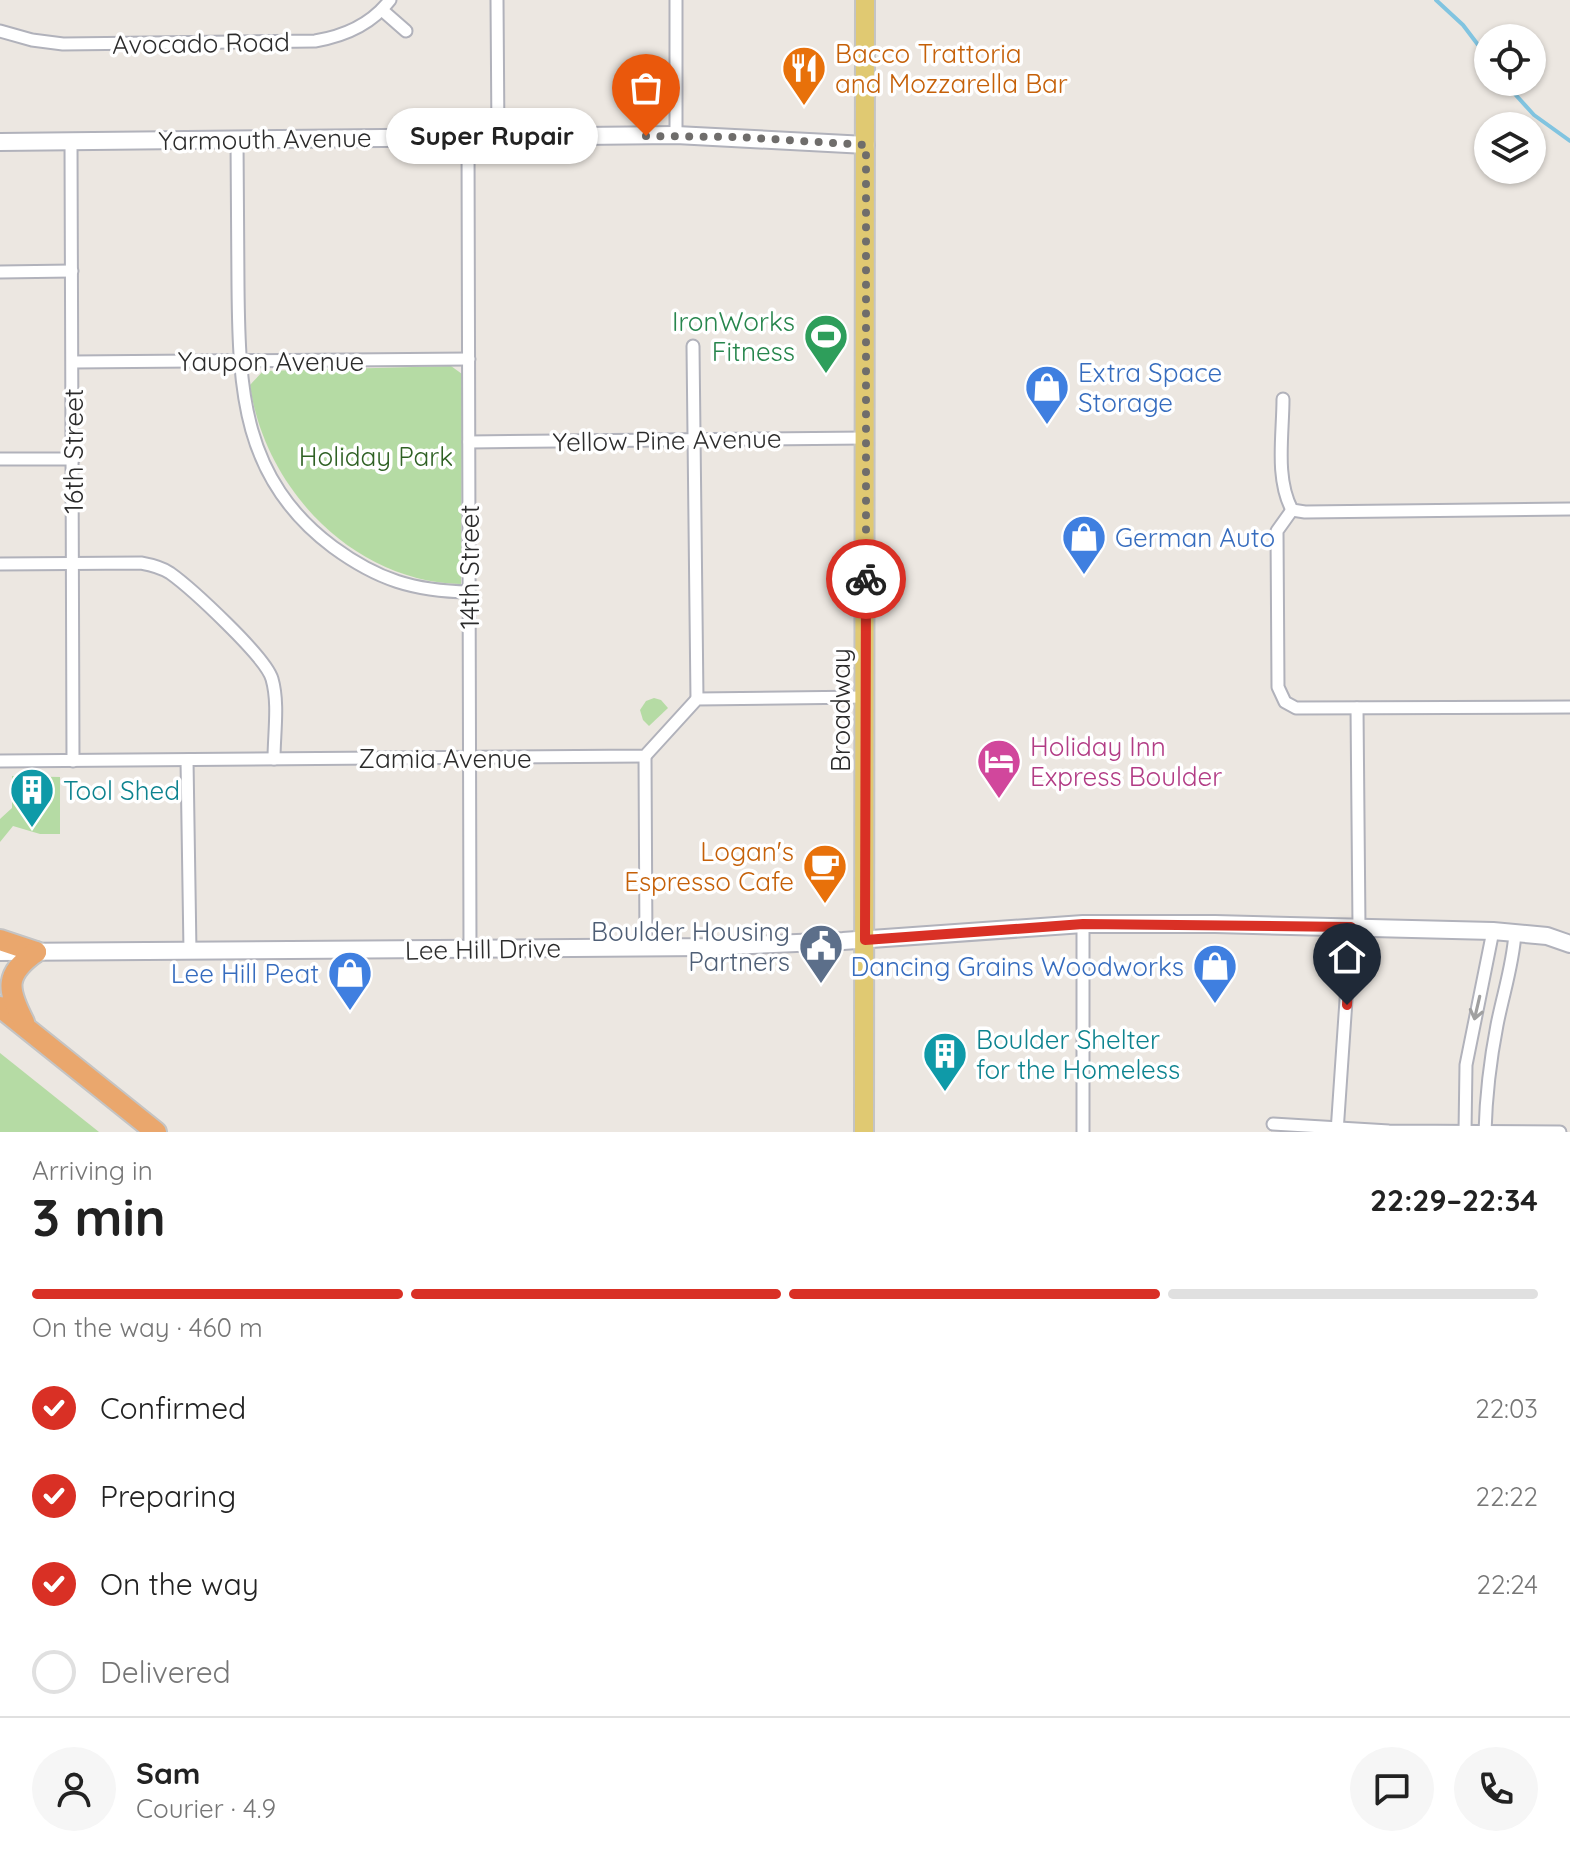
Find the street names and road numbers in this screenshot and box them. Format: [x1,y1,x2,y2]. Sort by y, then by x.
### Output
street label: Avocado Road [112,25,290,61]
street label: Yarmouth Avenue [158,121,372,157]
street label: Yaupon Avenue [178,345,364,378]
street label: 16th Street [57,388,90,514]
street label: Yellow Pine Avenue [552,422,782,458]
street label: 14th Street [453,505,486,629]
street label: Broadway [824,648,857,772]
street label: Zamia Avenue [358,742,532,775]
street label: Lee Hill Drive [405,931,561,967]

